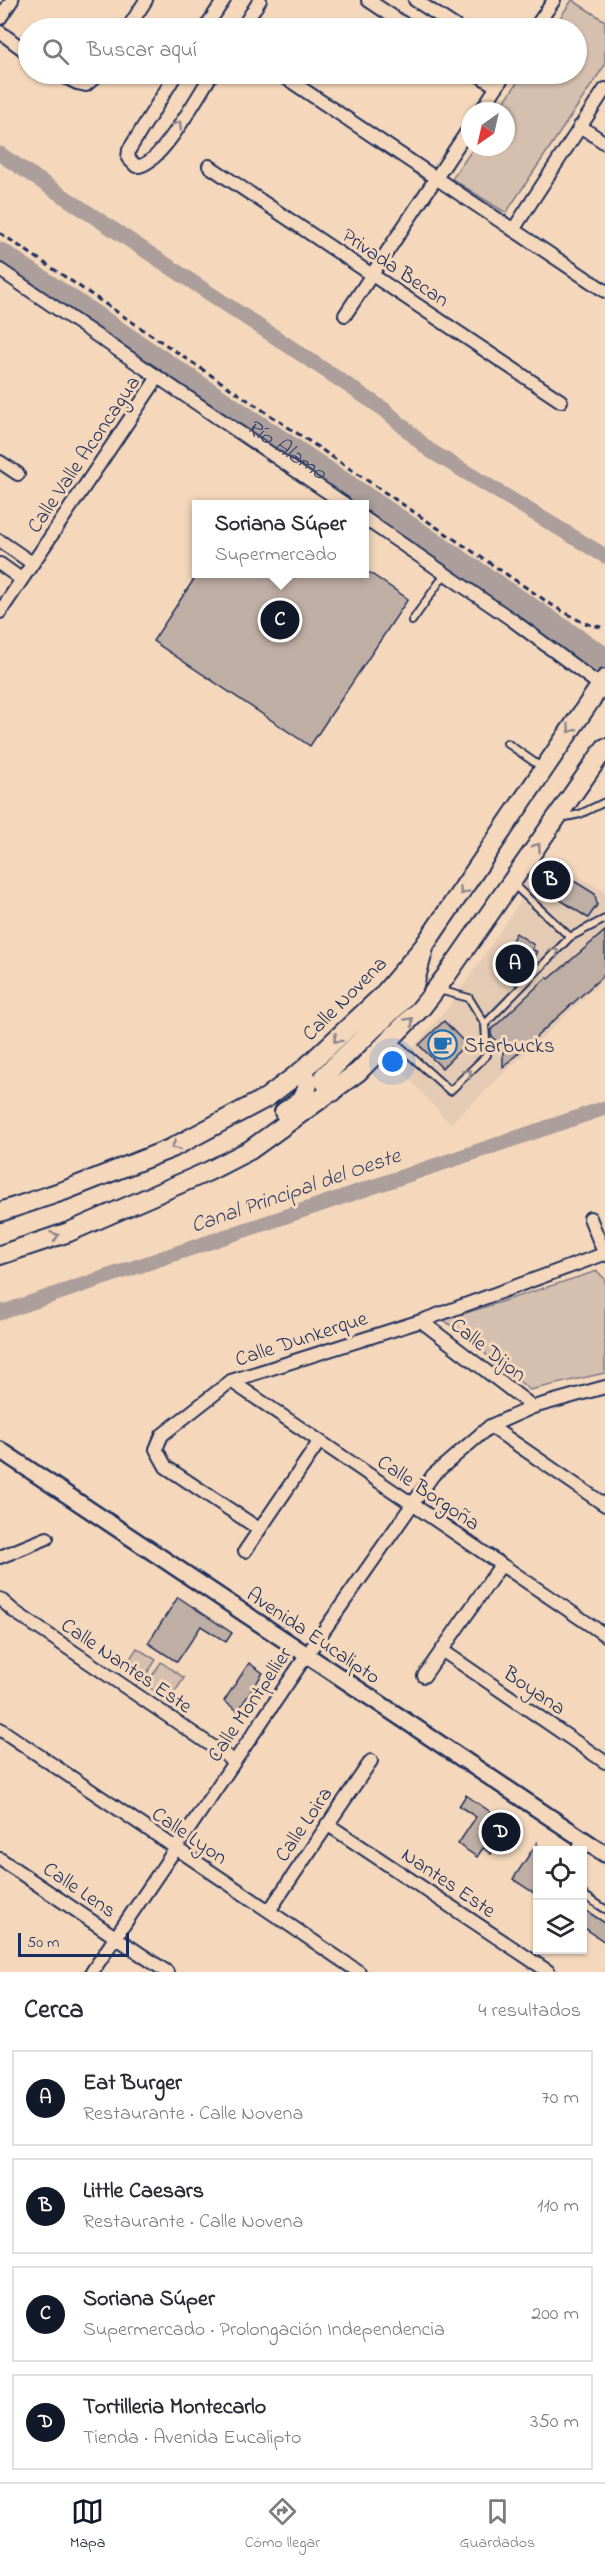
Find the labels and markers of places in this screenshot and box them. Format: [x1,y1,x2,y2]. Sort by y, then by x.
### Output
pin: C [260,598,300,642]
pin: B [532,858,570,902]
pin: A [496,942,534,986]
cafe icon: Starbucks [427,1029,459,1061]
place label: Starbucks [464,1032,555,1062]
pin: D [482,1810,520,1854]

